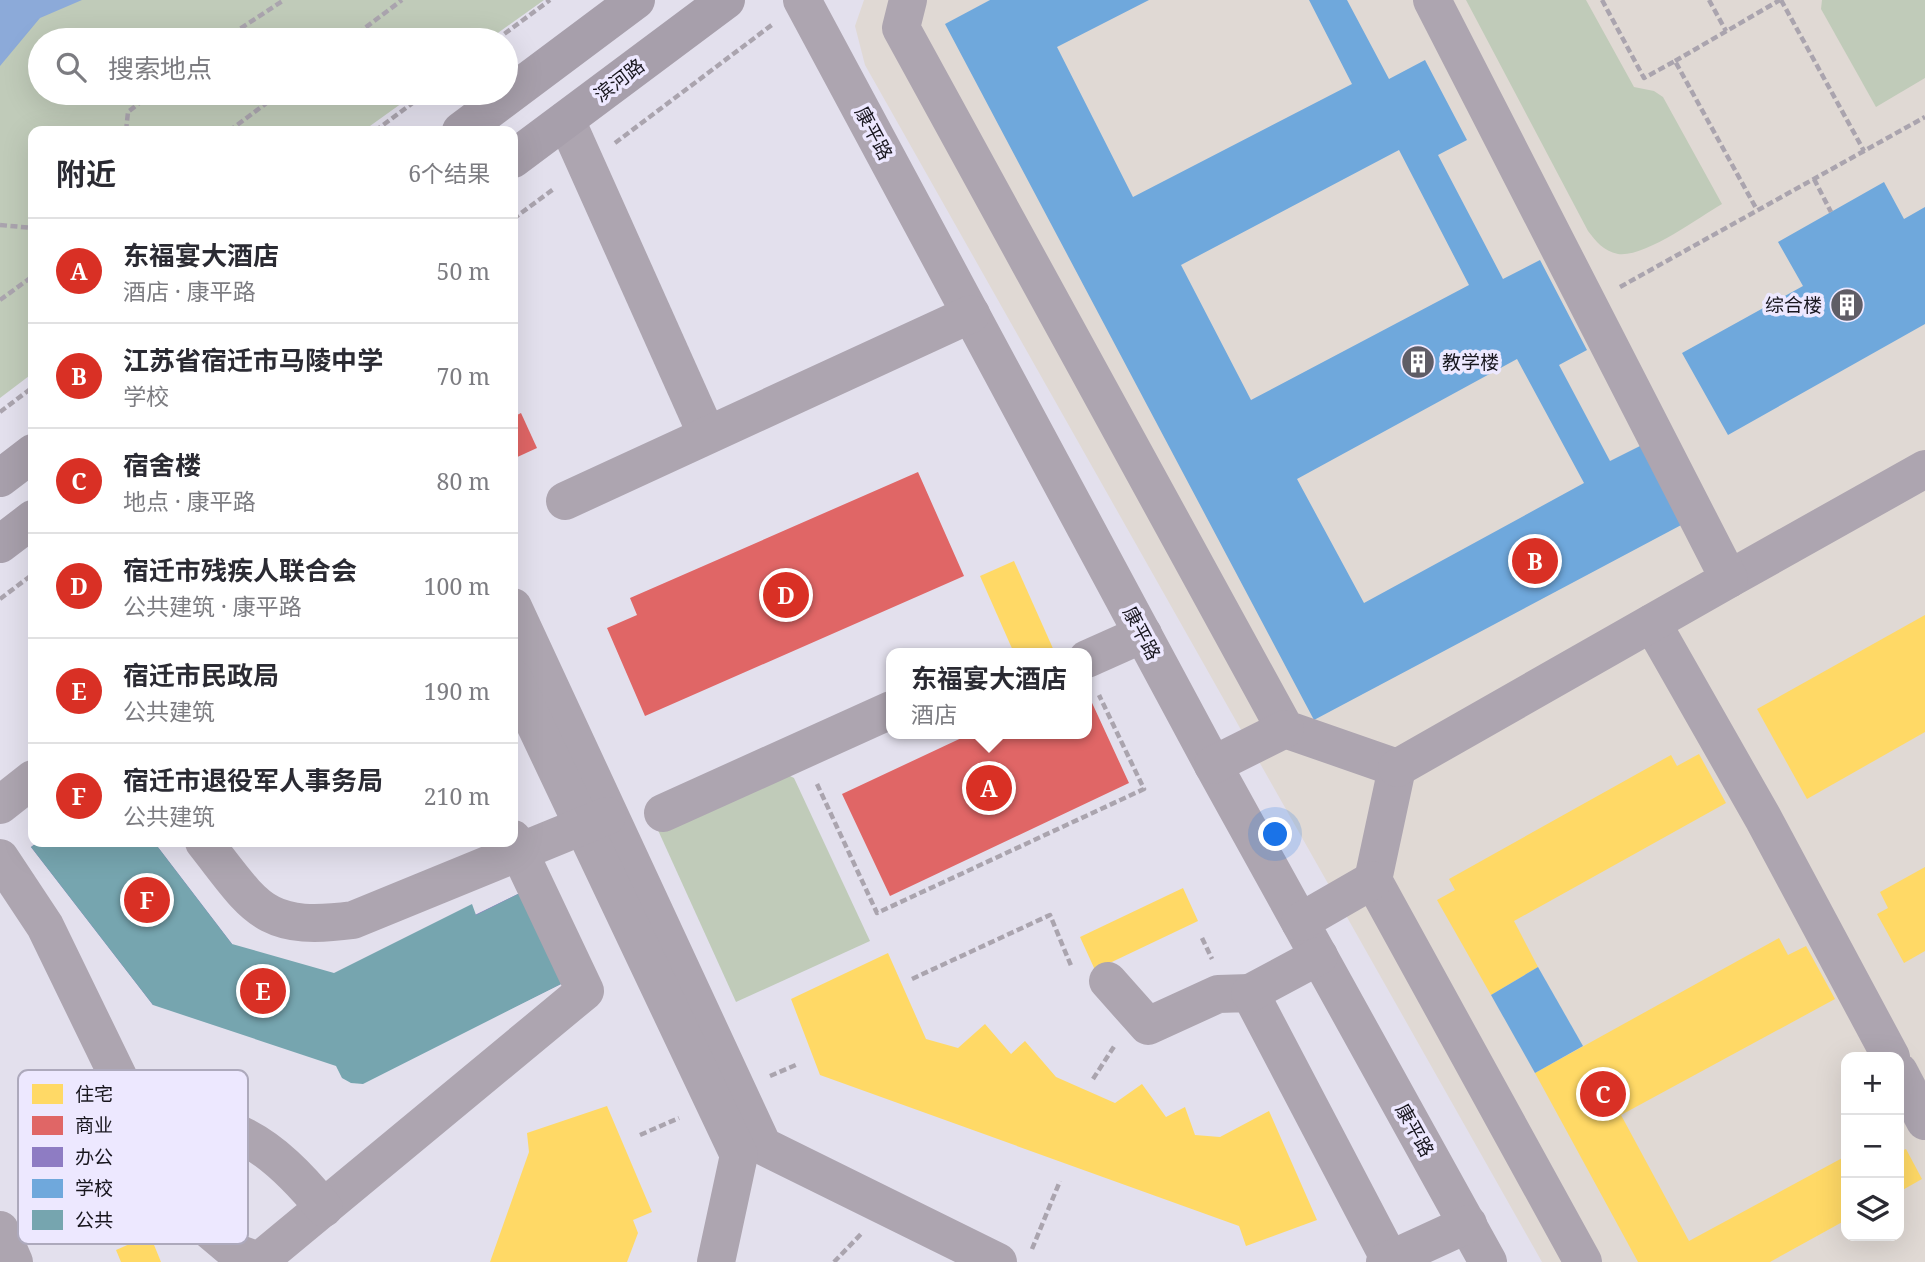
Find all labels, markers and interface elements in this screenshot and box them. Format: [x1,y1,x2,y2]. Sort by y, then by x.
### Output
search box [28,28,518,105]
icon: search [52,48,90,86]
text: 搜索地点 [108,50,212,86]
street label: 滨河路 [588,52,650,108]
street label: 康平路 [849,102,899,164]
text: 附近 [56,153,116,194]
text: 6个结果 [408,157,490,189]
text: 东福宴大酒店 [123,237,279,273]
text: A [70,255,88,287]
text: 50 m [437,255,490,287]
text: 酒店 · 康平路 [123,275,256,307]
building icon: 综合楼 [1828,286,1866,324]
place label: 综合楼 [1765,292,1822,318]
text: 江苏省宿迁市马陵中学 [123,342,383,378]
building icon: 教学楼 [1399,343,1437,381]
place label: 教学楼 [1442,349,1499,375]
text: B [71,360,87,392]
text: 70 m [437,360,490,392]
text: 学校 [123,380,169,412]
text: 宿舍楼 [123,447,201,483]
text: C [71,465,87,497]
text: 80 m [437,465,490,497]
text: 地点 · 康平路 [123,485,256,517]
pin: B [1512,535,1558,587]
text: 宿迁市残疾人联合会 [123,552,357,588]
pin: D [763,569,809,621]
text: D [70,570,88,602]
text: 100 m [424,570,490,602]
text: 公共建筑 · 康平路 [123,590,302,622]
street label: 康平路 [1117,602,1167,664]
popup [886,648,1092,739]
text: 宿迁市民政局 [123,657,279,693]
text: 东福宴大酒店 [911,660,1067,696]
text: E [71,675,87,707]
text: 190 m [424,675,490,707]
text: 公共建筑 [123,695,215,727]
text: 酒店 [911,698,957,730]
text: 宿迁市退役军人事务局 [123,762,383,798]
pin: A [966,762,1012,814]
text: F [72,780,86,812]
text: 210 m [424,780,490,812]
text: 公共建筑 [123,800,215,832]
your location [1258,817,1292,851]
pin: F [124,874,170,926]
pin: E [240,965,286,1017]
map controls [1841,1052,1904,1241]
button: + [1841,1052,1904,1115]
pin: C [1580,1068,1626,1120]
legend [18,1070,248,1244]
text: 住宅 [75,1081,113,1107]
street label: 康平路 [1390,1099,1440,1161]
text: 商业 [75,1112,113,1138]
button: − [1841,1115,1904,1178]
text: 办公 [75,1144,113,1170]
text: 学校 [75,1175,113,1201]
button: layers [1841,1178,1904,1241]
text: 公共 [75,1207,113,1233]

